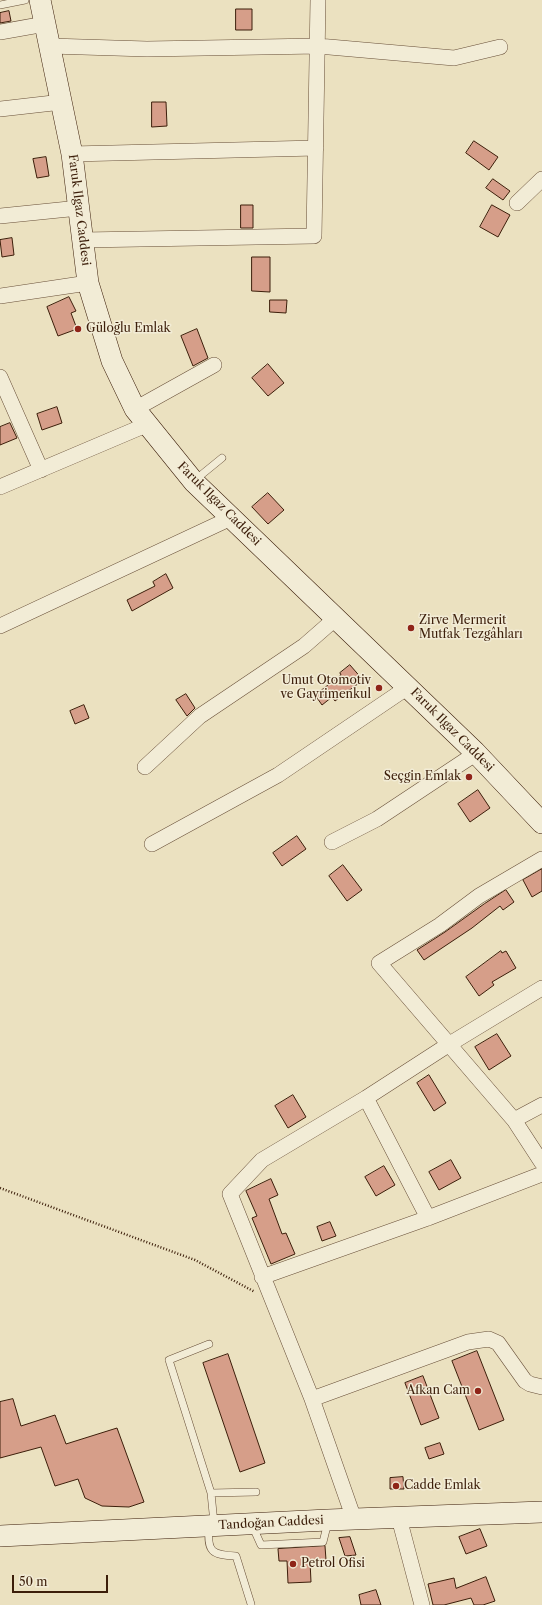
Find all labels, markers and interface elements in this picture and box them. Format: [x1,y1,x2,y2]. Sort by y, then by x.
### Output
street label: Faruk Ilgaz Caddesi [65,153,93,267]
place label: Güloğlu Emlak [86,322,170,336]
marker: Güloğlu Emlak [73,324,83,334]
street label: Faruk Ilgaz Caddesi [174,459,264,549]
place label: Zirve Mermerit Mutfak Tezgâhları [419,614,523,642]
marker: Zirve Mermerit Mutfak Tezgâhları [406,623,416,633]
place label: Umut Otomotiv ve Gayrimenkul [281,674,371,702]
marker: Umut Otomotiv ve Gayrimenkul [374,683,384,693]
street label: Faruk Ilgaz Caddesi [407,685,497,775]
place label: Seçgin Emlak [384,770,461,784]
marker: Seçgin Emlak [464,772,474,782]
place label: Afkan Cam [406,1384,470,1398]
marker: Afkan Cam [473,1386,483,1396]
place label: Cadde Emlak [404,1479,480,1493]
marker: Cadde Emlak [391,1481,401,1491]
street label: Tandoğan Caddesi [218,1513,324,1533]
place label: Petrol Ofisi [301,1557,365,1571]
marker: Petrol Ofisi [288,1559,298,1569]
scale bar [14,1567,110,1593]
text: 50 m [19,1574,48,1589]

